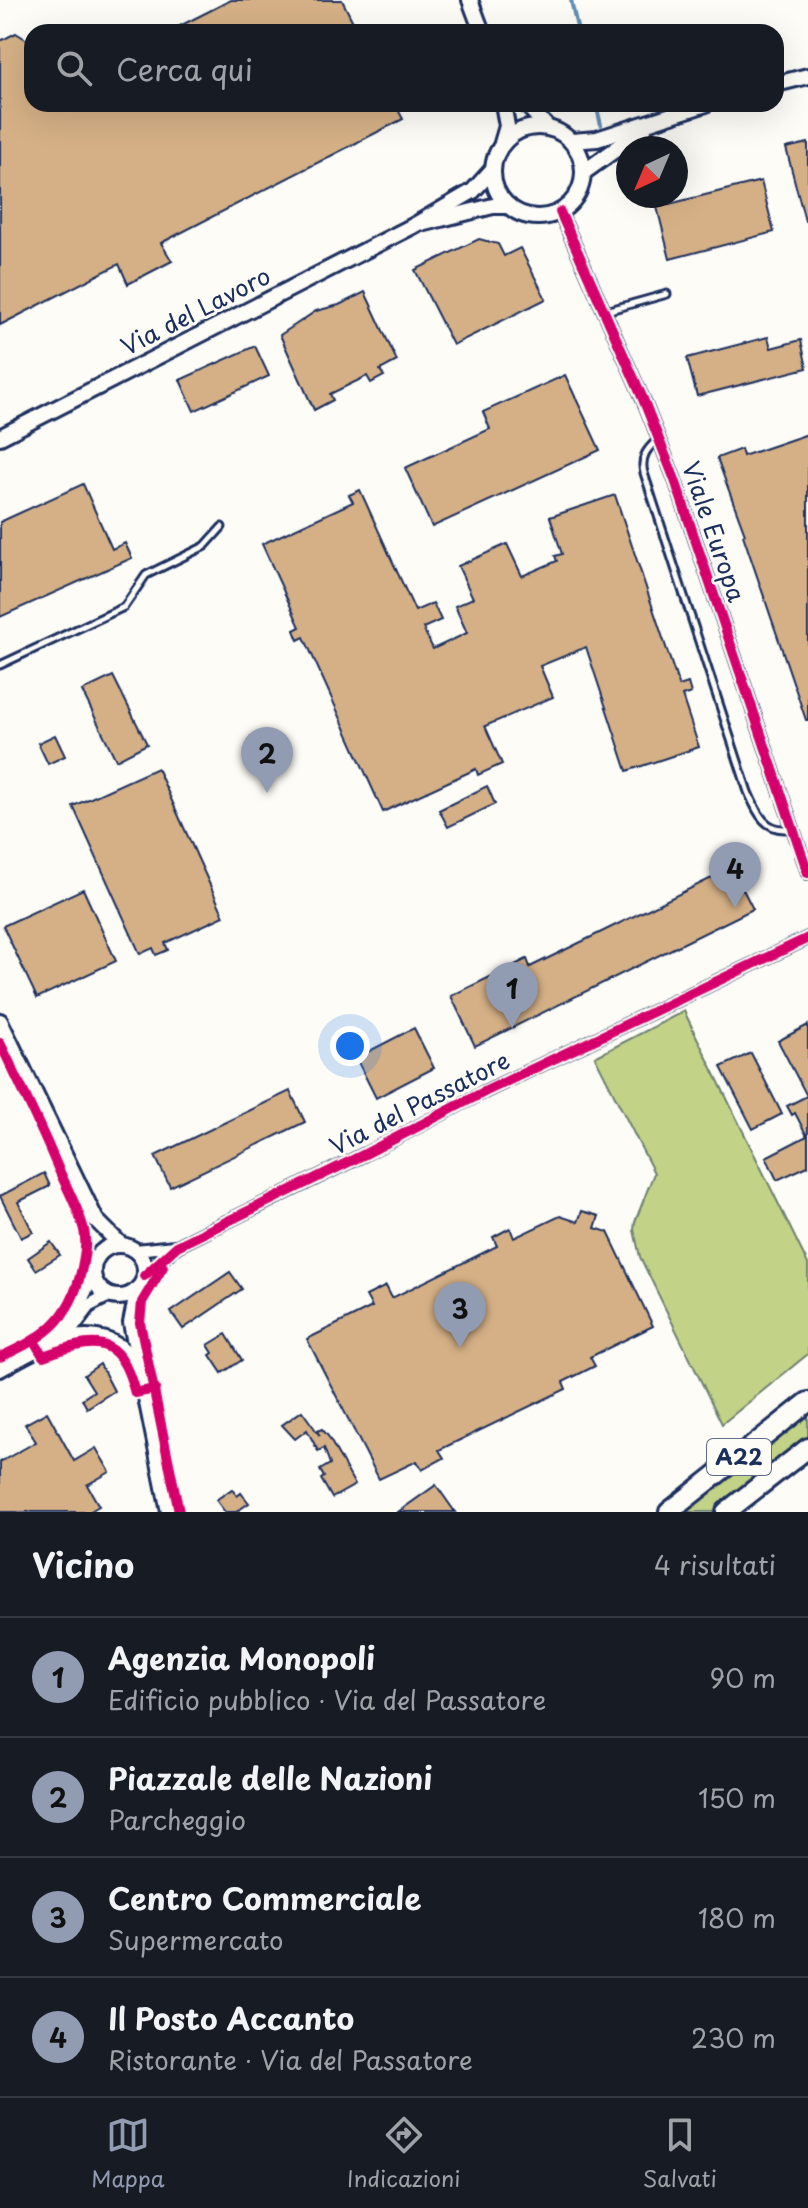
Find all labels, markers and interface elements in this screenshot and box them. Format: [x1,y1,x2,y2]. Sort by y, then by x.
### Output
search box [24,24,784,112]
icon: search [52,46,96,90]
text: Cerca qui [116,46,253,91]
north arrow [616,136,688,208]
street label: Via del Lavoro [114,257,276,363]
street label: Viale Europa [674,456,756,607]
pin: 2 [241,727,293,793]
pin: 4 [709,842,761,908]
pin: 1 [486,962,538,1028]
your location [330,1026,370,1066]
street label: Via del Passatore [323,1041,516,1163]
pin: 3 [434,1282,486,1348]
road number: A22 [707,1439,771,1475]
text: Vicino [32,1538,134,1590]
text: 4 risultati [654,1545,776,1584]
text: Agenzia Monopoli [108,1635,375,1680]
text: 1 [52,1658,64,1697]
text: 90 m [709,1658,776,1697]
text: Edificio pubblico · Via del Passatore [108,1680,546,1719]
text: Piazzale delle Nazioni [108,1755,432,1800]
text: 2 [49,1778,67,1817]
text: 150 m [698,1778,776,1817]
text: Parcheggio [108,1800,246,1839]
text: Centro Commerciale [108,1875,421,1920]
text: 3 [49,1898,67,1937]
text: 180 m [698,1898,776,1937]
text: Supermercato [108,1920,284,1959]
text: Il Posto Accanto [108,1995,354,2040]
text: 4 [49,2018,67,2057]
text: 230 m [691,2018,776,2057]
text: Ristorante · Via del Passatore [108,2040,473,2079]
tab: Mappa [91,2113,165,2194]
tab: Indicazioni [347,2113,460,2194]
tab: Salvati [643,2113,717,2194]

